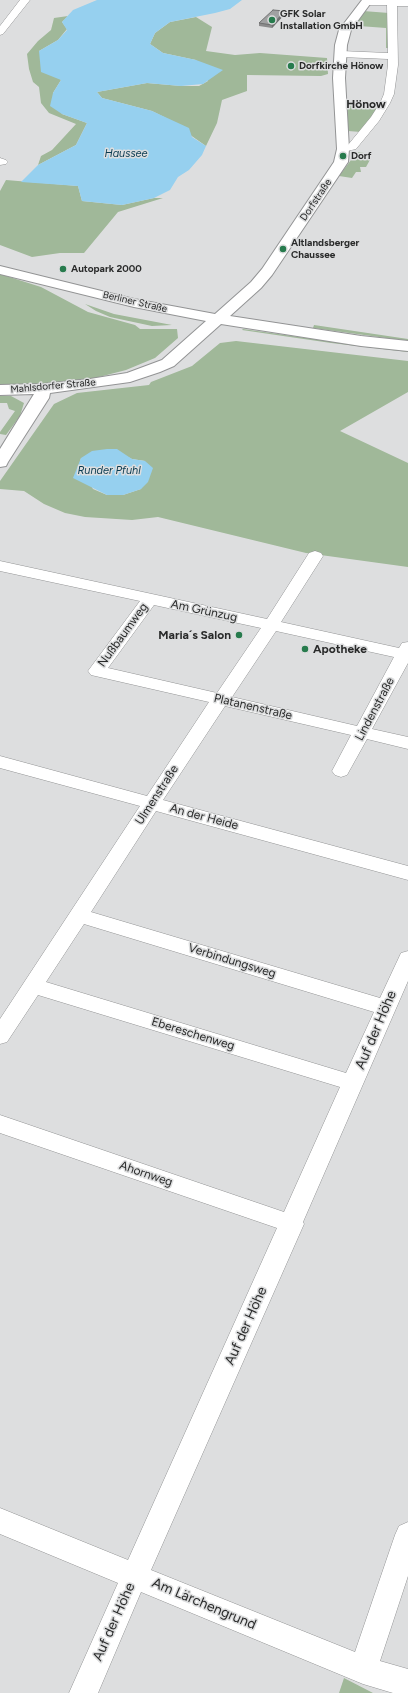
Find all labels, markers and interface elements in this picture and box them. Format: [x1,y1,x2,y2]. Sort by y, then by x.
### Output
place label: GFK Solar Installation GmbH [280,8,363,32]
marker: GFK Solar Installation GmbH [267,15,277,25]
place label: Dorfkirche Hönow [299,60,383,72]
marker: Dorfkirche Hönow [286,61,296,71]
district label: Hönow [346,97,386,111]
water label: Haussee [104,147,148,161]
place label: Dorf [351,150,372,162]
marker: Dorf [338,151,348,161]
street label: Dorfstraße [298,177,334,223]
place label: Altlandsberger Chaussee [291,237,359,260]
marker: Altlandsberger Chaussee [278,244,288,254]
place label: Autopark 2000 [71,263,142,275]
marker: Autopark 2000 [58,264,68,274]
street label: Berliner Straße [102,289,168,315]
street label: Mahlsdorfer Straße [10,376,96,396]
water label: Runder Pfuhl [77,464,141,478]
street label: Am Grünzug [169,597,239,625]
street label: Nußbaumweg [95,600,151,670]
place label: Maria´s Salon [158,628,231,642]
marker: Maria´s Salon [234,630,244,640]
place label: Apotheke [313,642,367,656]
marker: Apotheke [300,644,310,654]
street label: Lindenstraße [352,675,398,743]
street label: Platanenstraße [212,691,294,723]
street label: Ulmenstraße [132,762,182,828]
street label: An der Heide [168,801,240,833]
street label: Verbindungsweg [186,941,278,981]
street label: Auf der Höhe [352,988,400,1072]
street label: Ebereschenweg [150,1015,236,1053]
street label: Ahornweg [118,1158,174,1190]
street label: Auf der Höhe [221,1284,271,1368]
street label: Am Lärchengrund [149,1574,259,1634]
street label: Auf der Höhe [89,1580,139,1664]

